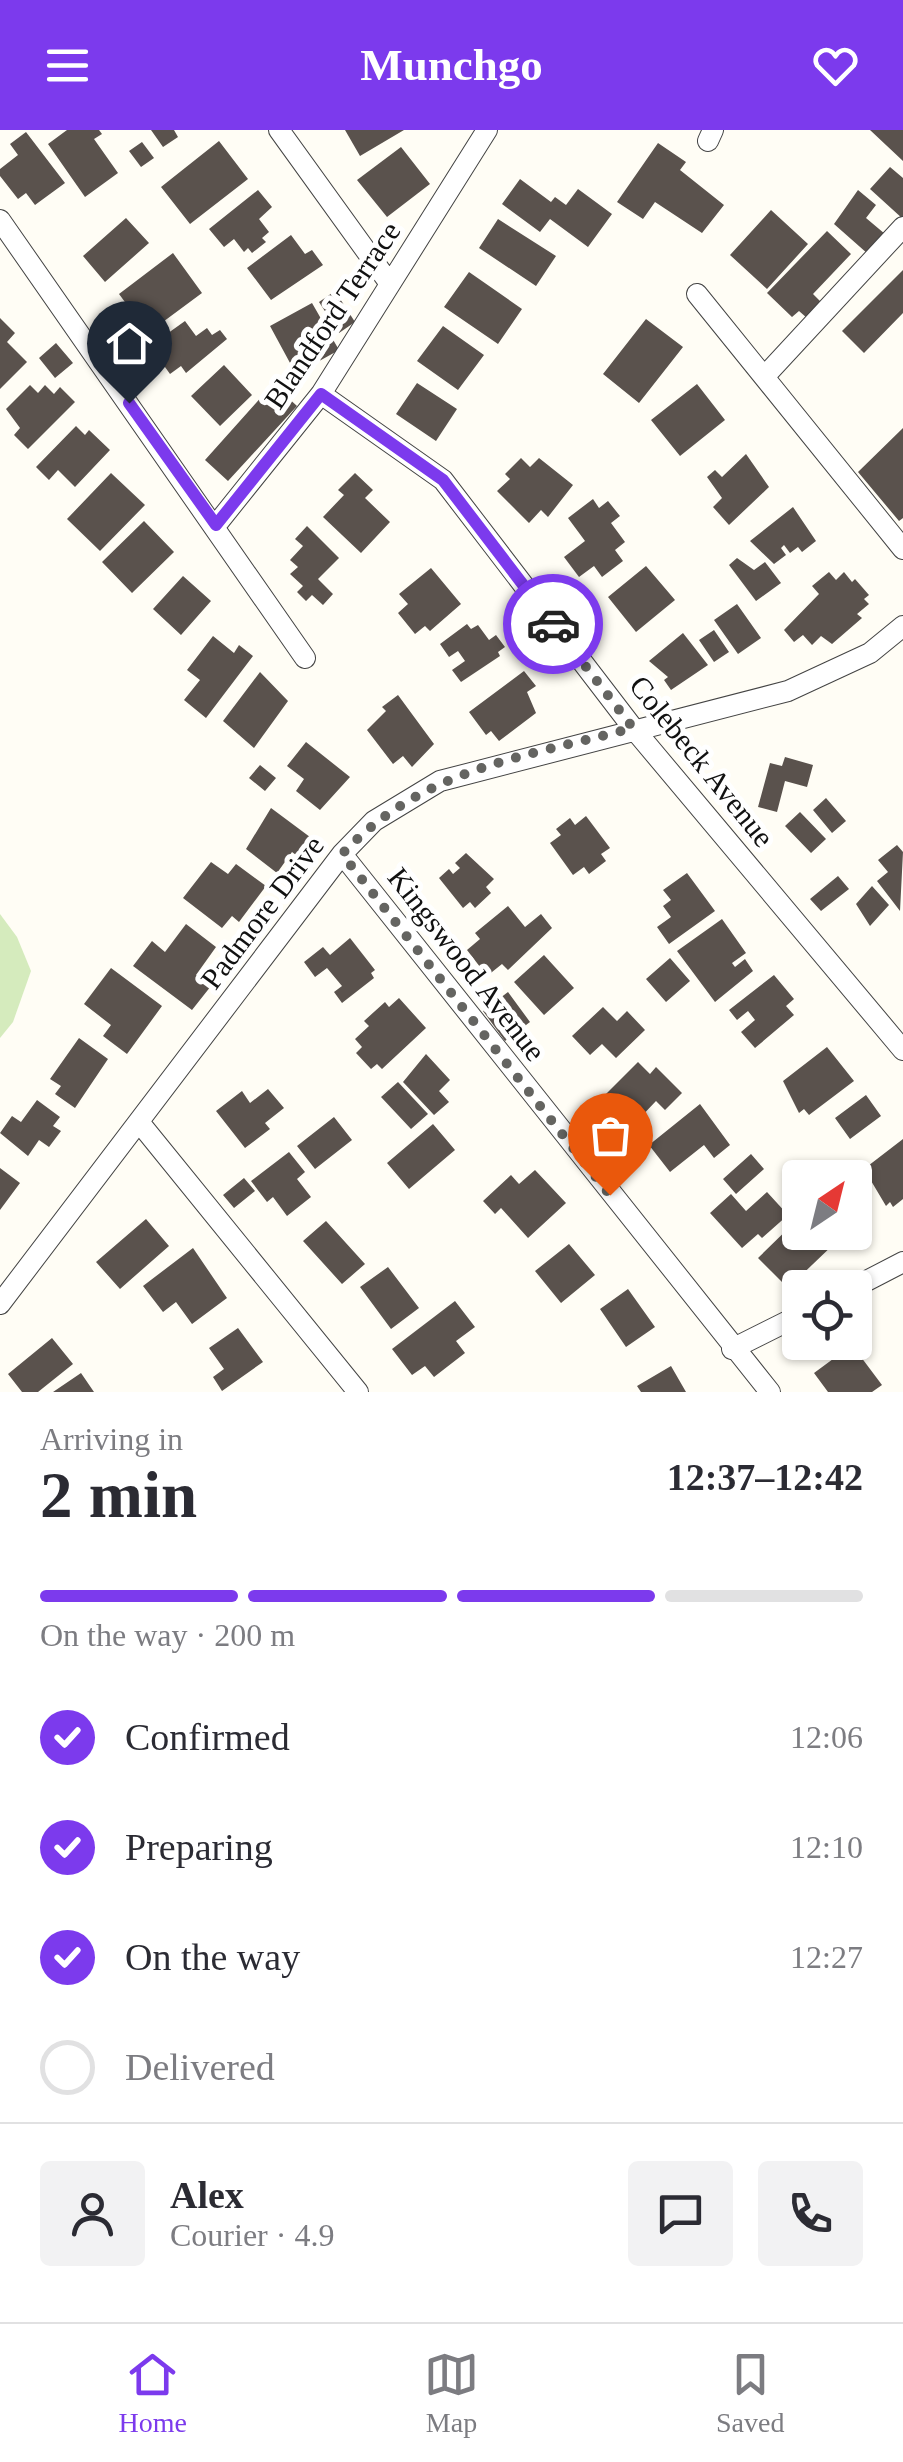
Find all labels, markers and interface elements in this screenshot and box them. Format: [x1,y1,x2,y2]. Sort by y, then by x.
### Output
icon: menu [40,38,95,93]
icon: heart [808,38,863,93]
text: Munchgo [360,40,543,90]
street label: Blandford Terrace [257,215,407,415]
pin [87,301,172,404]
icon: home [102,316,157,371]
courier [503,574,603,674]
icon: car [526,597,581,652]
street label: Colebeck Avenue [623,669,781,853]
street label: Padmore Drive [194,829,330,995]
street label: Kingswood Avenue [382,861,552,1067]
pin [568,1093,653,1196]
icon: bag [583,1108,638,1163]
north arrow [782,1160,872,1250]
map controls [782,1160,872,1360]
button: locate [782,1270,872,1360]
text: Arriving in [40,1421,183,1457]
text: 12:37–12:42 [667,1456,863,1498]
text: 2 min [40,1459,197,1531]
text: On the way · 200 m [40,1617,295,1653]
icon: check [40,1710,95,1765]
text: Confirmed [125,1716,290,1758]
text: 12:06 [790,1719,863,1755]
icon: check [40,1820,95,1875]
text: Preparing [125,1826,273,1868]
text: 12:10 [790,1829,863,1865]
icon: check [40,1930,95,1985]
text: On the way [125,1936,300,1978]
text: 12:27 [790,1939,863,1975]
text: Delivered [125,2046,275,2088]
button: person [40,2161,145,2266]
button: chat [628,2161,733,2266]
button: phone [758,2161,863,2266]
text: Alex [170,2174,244,2216]
text: Courier · 4.9 [170,2217,334,2253]
tab: Home [119,2347,187,2439]
tab: Map [424,2347,479,2439]
tab: Saved [716,2347,784,2439]

